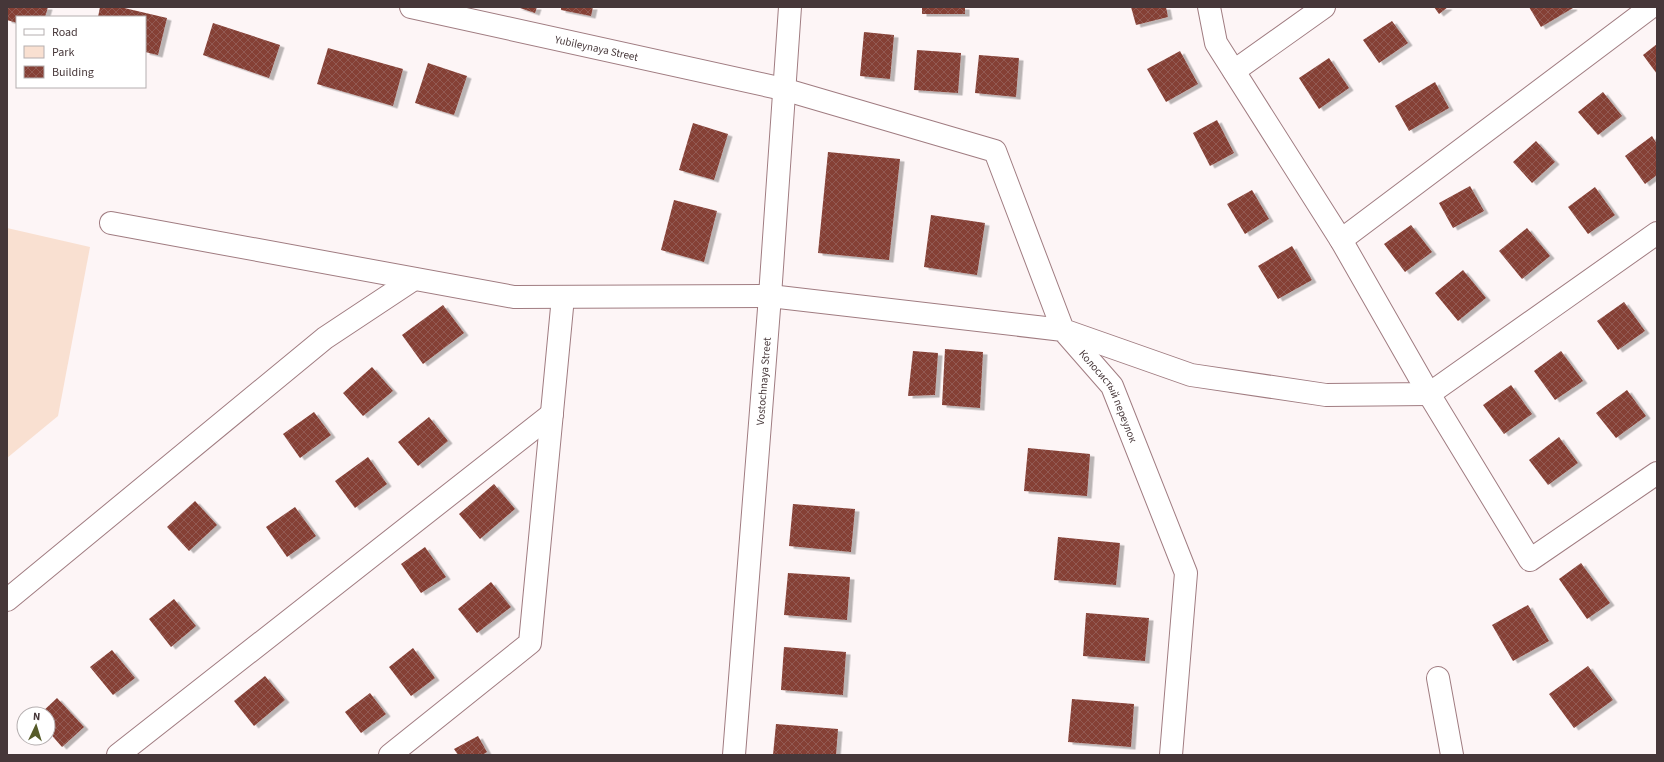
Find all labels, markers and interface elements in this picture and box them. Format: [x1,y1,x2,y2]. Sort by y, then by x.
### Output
legend [16,16,146,88]
text: Road [52,24,78,41]
street label: Yubileynaya Street [552,31,640,64]
text: Park [52,44,74,61]
text: Building [52,64,94,81]
street label: Vostochnaya Street [752,336,774,426]
street label: Колосистый переулок [1076,346,1141,445]
north arrow [16,706,56,746]
text: N [32,709,41,724]

